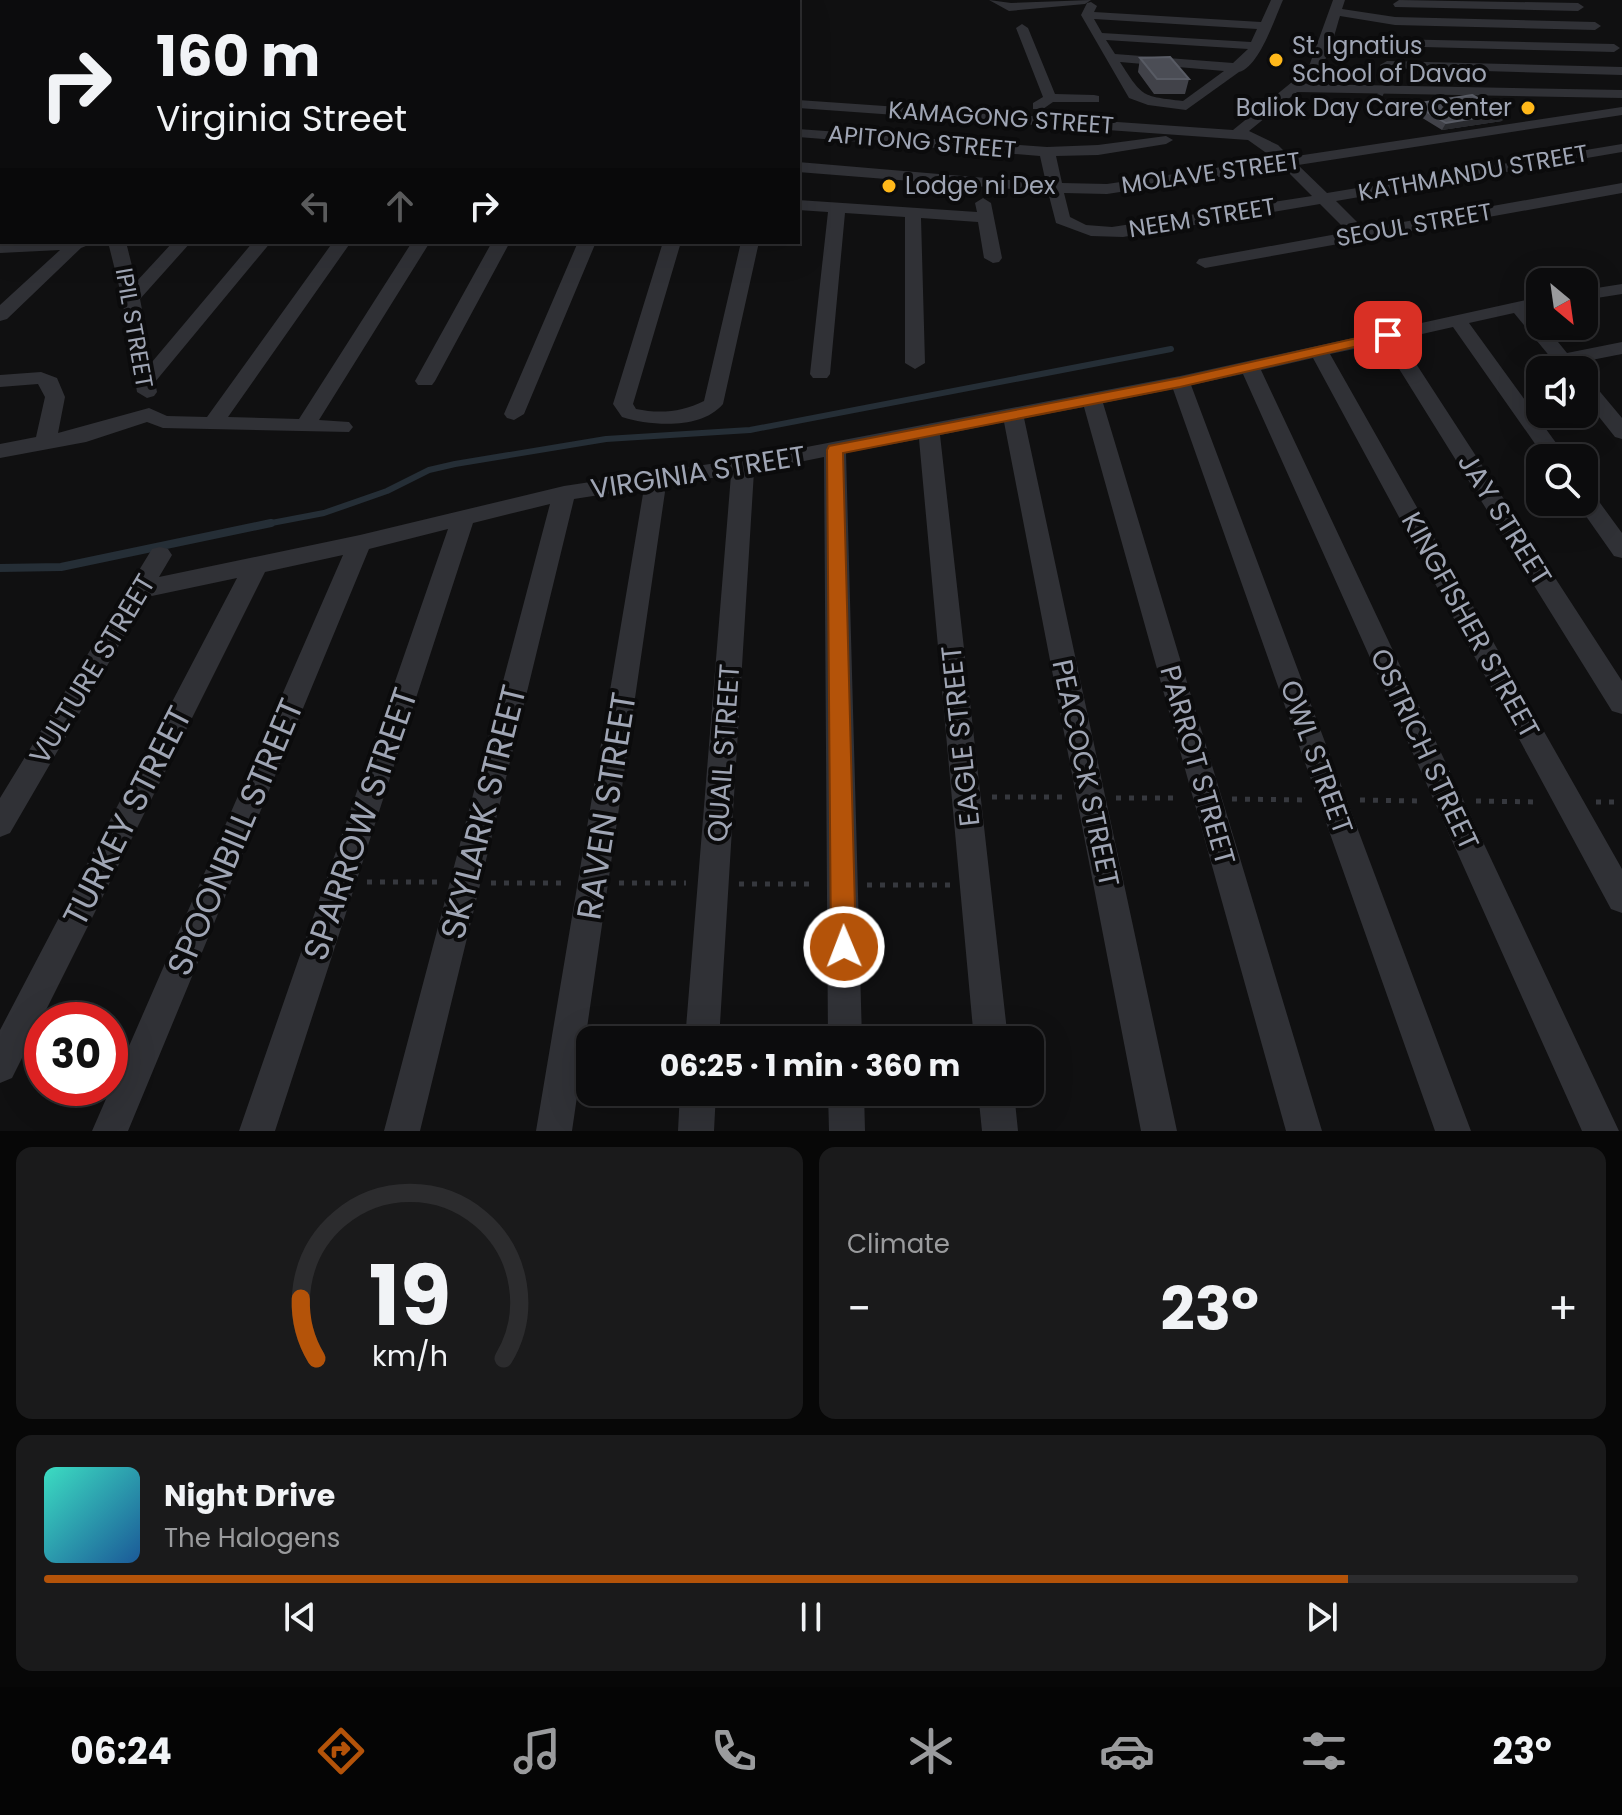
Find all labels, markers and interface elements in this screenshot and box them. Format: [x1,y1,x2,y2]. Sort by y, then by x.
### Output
text: 160 m [156,17,320,96]
place label: St. Ignatius School of Davao [1292,29,1487,90]
icon: right [24,32,128,136]
marker: St. Ignatius School of Davao [1267,51,1285,69]
place label: Baliok Day Care Center [1236,91,1512,124]
text: Virginia Street [156,93,407,144]
street label: KAMAGONG STREET [887,93,1115,142]
marker: Baliok Day Care Center [1519,99,1537,117]
street label: APITONG STREET [826,117,1018,166]
street label: KATHMANDU STREET [1355,136,1590,209]
street label: MOLAVE STREET [1119,144,1303,201]
place label: Lodge ni Dex [905,169,1056,202]
marker: Lodge ni Dex [880,177,898,195]
icon: left [294,184,338,228]
icon: ahead [378,184,422,228]
icon: right [462,184,506,228]
street label: NEEM STREET [1126,190,1278,245]
street label: SEOUL STREET [1333,195,1494,254]
street label: IPIL STREET [108,265,161,391]
north arrow [1526,268,1598,340]
map controls [1526,268,1598,516]
pin [1354,301,1422,369]
icon: arrive [1366,313,1410,357]
button: sound [1526,356,1598,428]
street label: VIRGINIA STREET [588,436,808,509]
button: search [1526,444,1598,516]
street label: JAY STREET [1448,445,1561,593]
street label: KINGFISHER STREET [1392,505,1549,745]
street label: VULTURE STREET [20,567,165,772]
street label: OSTRICH STREET [1361,642,1488,856]
street label: EAGLE STREET [932,644,989,828]
street label: PEACOCK STREET [1042,656,1129,890]
street label: PARROT STREET [1150,661,1245,870]
street label: QUAIL STREET [698,663,749,844]
street label: OWL STREET [1271,675,1362,840]
street label: SKYLARK STREET [428,680,538,944]
street label: SPARROW STREET [291,681,429,967]
street label: RAVEN STREET [564,689,648,923]
street label: SPOONBILL STREET [155,691,315,983]
street label: TURKEY STREET [51,698,203,934]
position arrow [802,905,886,989]
speed limit sign: 30 [24,1002,128,1106]
text: 06:25 · 1 min · 360 m [660,1044,960,1087]
text: Climate [847,1226,950,1262]
text: 19 [368,1238,451,1354]
text: 23° [1160,1267,1259,1351]
text: − [847,1278,871,1339]
text: + [1548,1278,1578,1339]
text: km/h [371,1336,448,1376]
text: Night Drive [164,1474,335,1517]
text: The Halogens [164,1520,340,1556]
icon: previous [278,1595,322,1639]
icon: pause [789,1595,833,1639]
icon: next [1300,1595,1344,1639]
icon: directions [313,1723,369,1779]
icon: music [509,1723,565,1779]
icon: phone [706,1723,762,1779]
icon: climate [903,1723,959,1779]
icon: car [1099,1723,1155,1779]
icon: filters [1296,1723,1352,1779]
text: 06:24 [70,1726,172,1777]
text: 23° [1493,1726,1552,1777]

